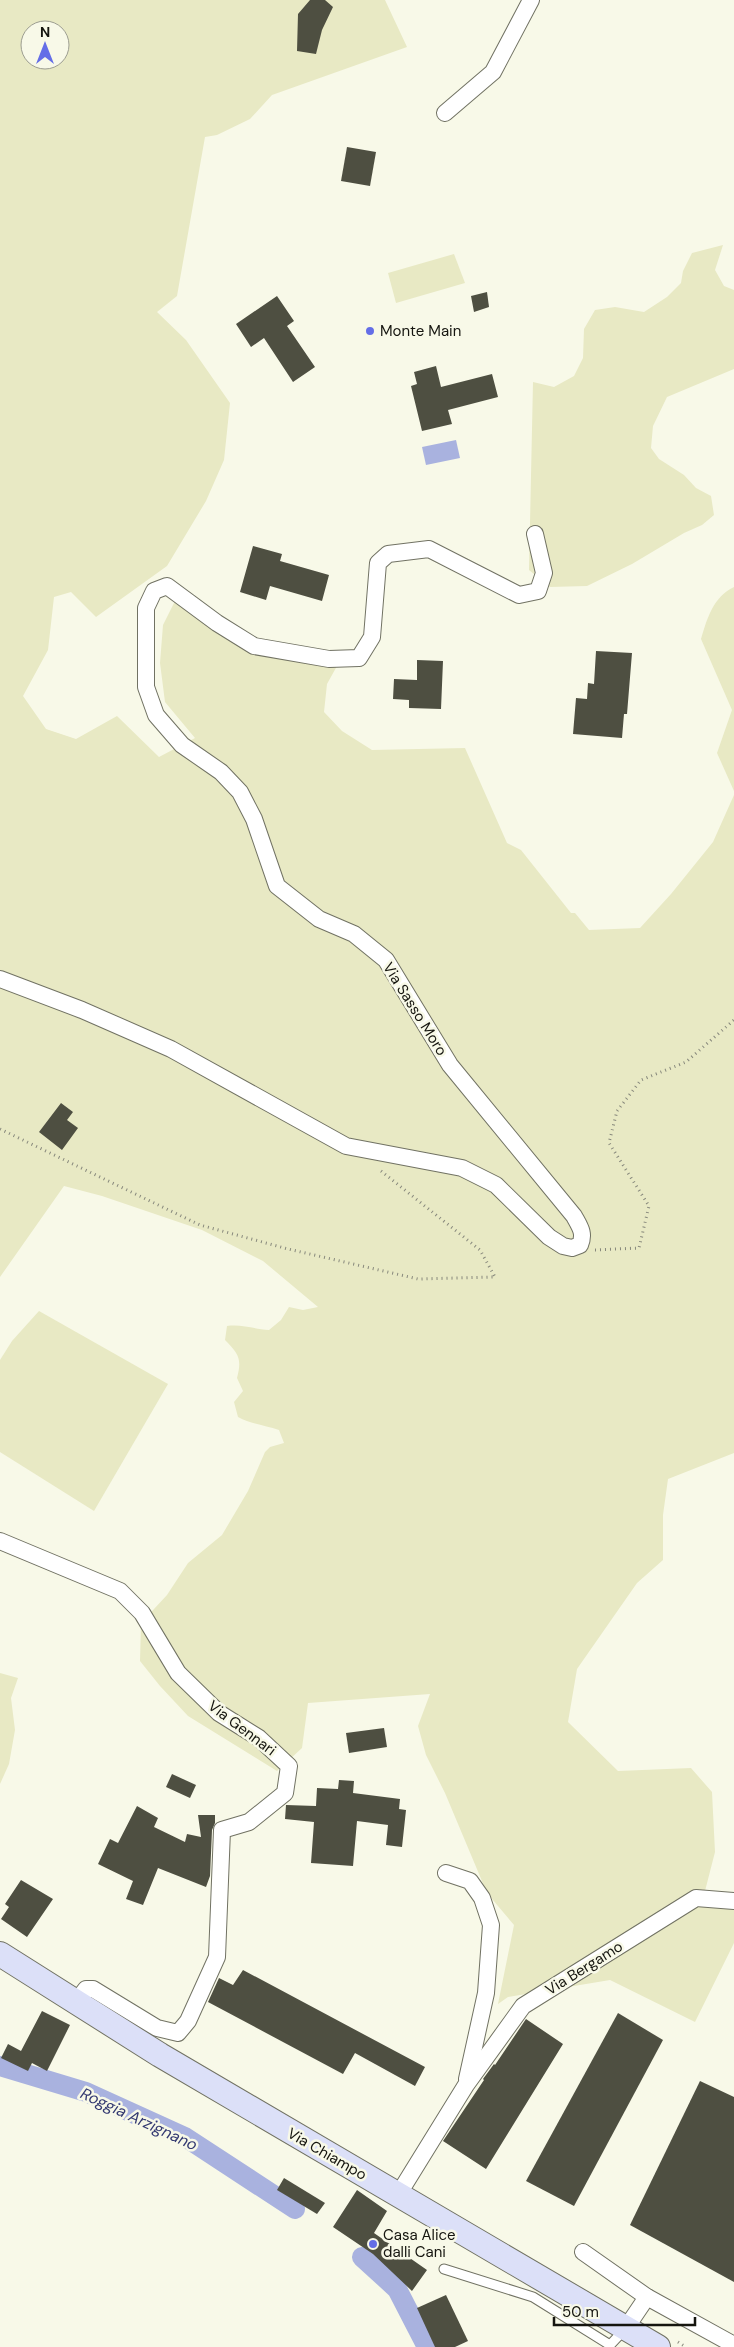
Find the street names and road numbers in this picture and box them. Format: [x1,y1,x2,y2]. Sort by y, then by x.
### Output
street label: Via Sasso Moro [378,959,452,1059]
street label: Via Gennari [204,1696,280,1760]
street label: Via Bergamo [542,1936,626,2000]
street label: Via Chiampo [284,2123,370,2185]

